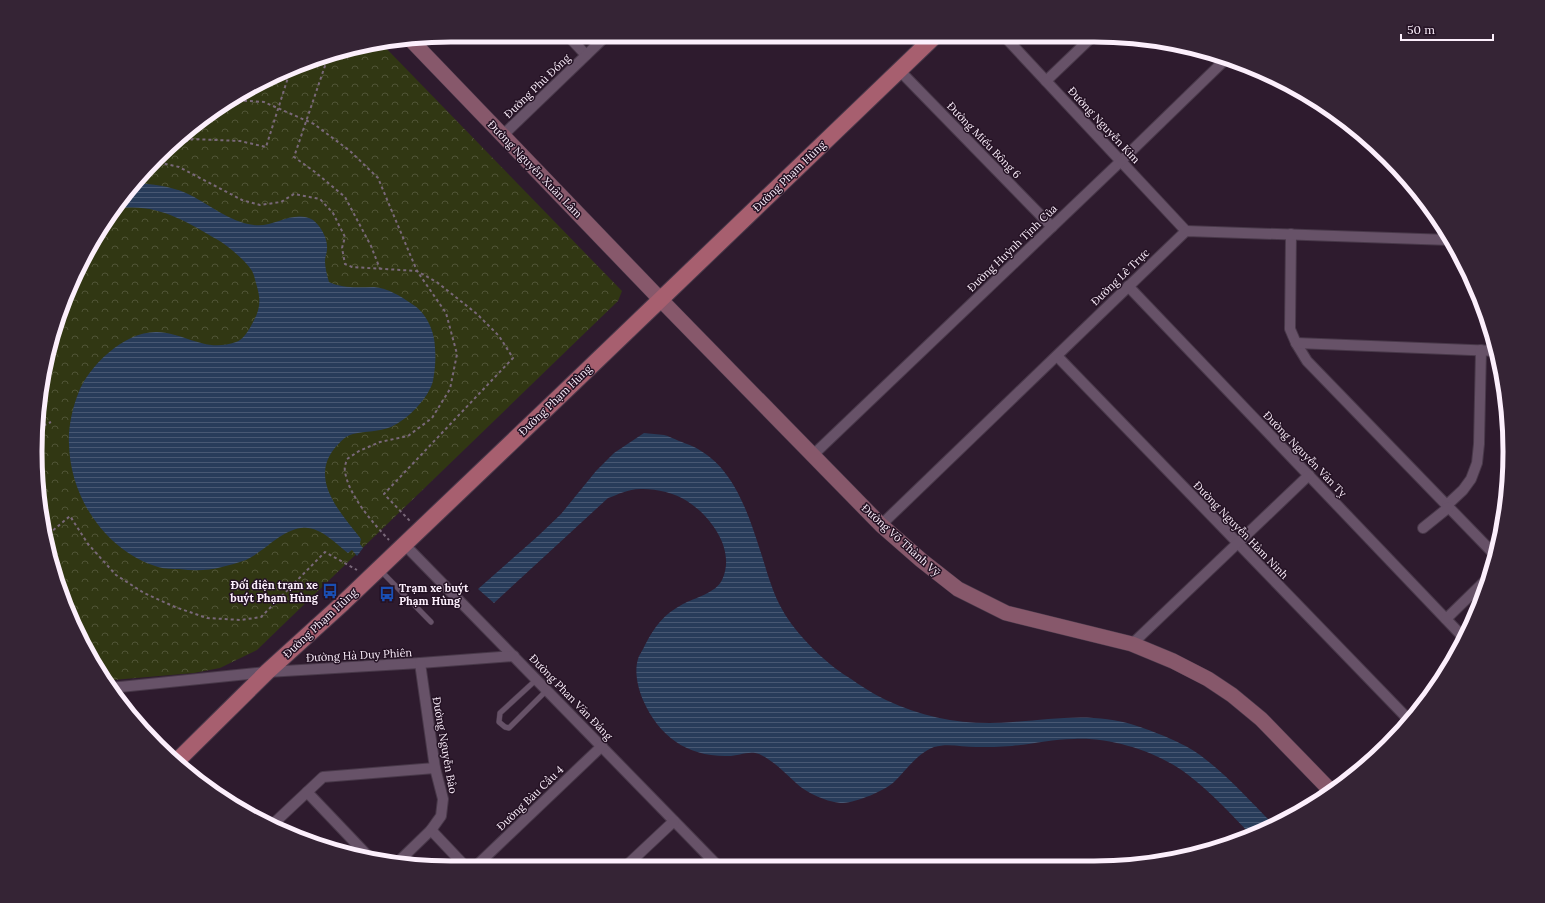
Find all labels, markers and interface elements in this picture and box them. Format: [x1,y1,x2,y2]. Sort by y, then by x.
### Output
scale bar [1401,16,1493,42]
text: 50 m [1407,22,1435,37]
street label: Đường Phù Đổng [501,50,574,121]
street label: Đường Nguyễn Kim [1065,84,1143,166]
street label: Đường Miếu Bông 6 [944,99,1024,181]
street label: Đường Nguyễn Xuân Lâm [485,117,585,221]
street label: Đường Phạm Hùng [750,137,829,214]
street label: Đường Huỳnh Tịnh Của [964,201,1060,295]
street label: Đường Lê Trực [1088,245,1152,308]
street label: Đường Phạm Hùng [516,361,595,438]
street label: Đường Nguyễn Văn Tỵ [1260,408,1350,500]
street label: Đường Nguyễn Hàm Ninh [1191,478,1292,582]
street label: Đường Võ Thành Vỹ [859,501,943,579]
place label: Đối diện trạm xe buýt Phạm Hùng [229,578,319,605]
place label: Trạm xe buýt Phạm Hùng [399,581,469,608]
bus stop icon: Đối diện trạm xe buýt Phạm Hùng [321,582,339,600]
street label: Đường Phạm Hùng [280,584,361,661]
bus stop icon: Trạm xe buýt Phạm Hùng [378,585,396,603]
street label: Đường Hà Duy Phiên [306,645,413,665]
street label: Đường Phan Văn Đáng [526,651,616,744]
street label: Đường Nguyễn Bảo [430,695,460,795]
street label: Đường Bàu Cầu 4 [494,763,566,833]

